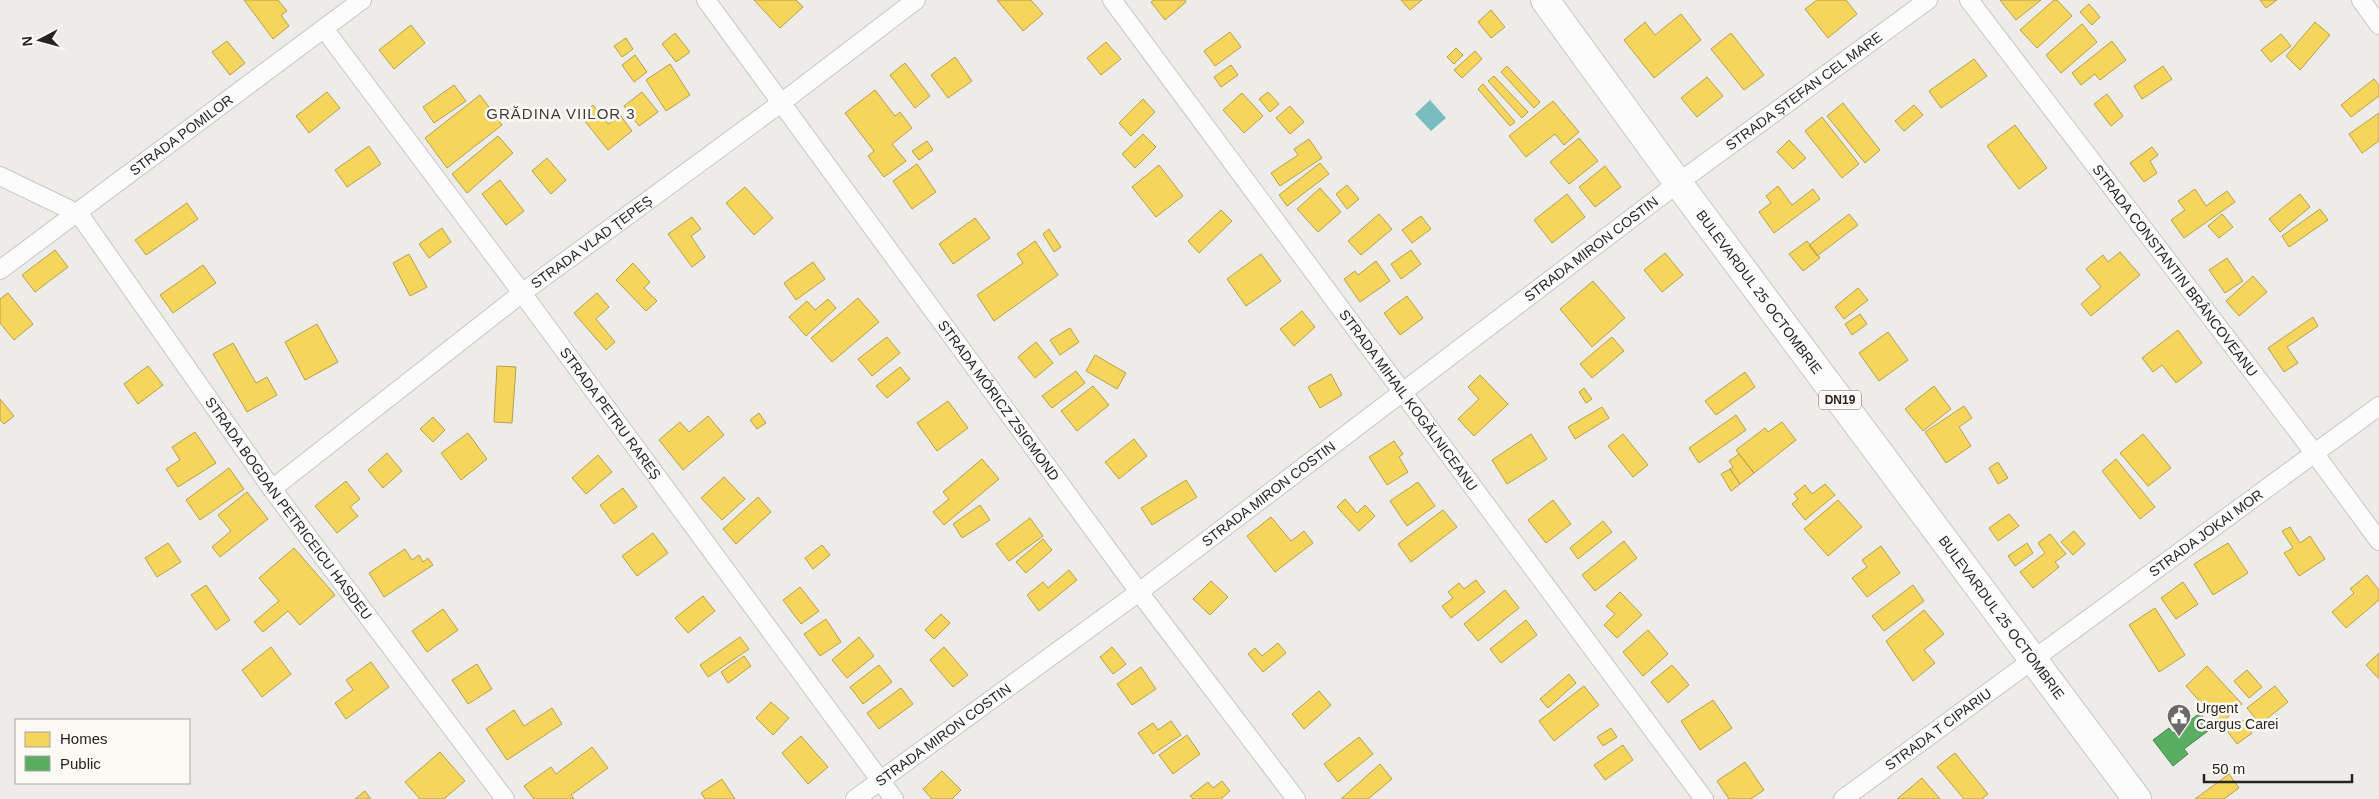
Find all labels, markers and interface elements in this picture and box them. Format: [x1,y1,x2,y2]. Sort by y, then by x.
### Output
north arrow [15,15,65,65]
street label: STRADA ȘTEFAN CEL MARE [1723,28,1885,153]
text: N [19,35,36,47]
street label: STRADA POMILOR [126,91,236,179]
district label: GRĂDINA VIILOR 3 [486,105,636,122]
street label: STRADA CONSTANTIN BRÂNCOVEANU [2089,161,2261,380]
street label: STRADA VLAD ȚEPEȘ [528,192,655,292]
street label: STRADA MIRON COSTIN [1521,193,1661,305]
street label: BULEVARDUL 25 OCTOMBRIE [1693,207,1825,377]
street label: STRADA MIHAIL KOGĂLNICEANU [1336,306,1481,494]
street label: STRADA MÓRICZ ZSIGMOND [935,317,1063,484]
street label: STRADA PETRU RAREȘ [557,344,664,482]
road number: DN19 [1819,390,1861,410]
street label: STRADA BOGDAN PETRICEICU HASDEU [202,394,375,623]
street label: STRADA MIRON COSTIN [1199,438,1338,550]
street label: STRADA JOKAI MOR [2146,486,2266,580]
street label: BULEVARDUL 25 OCTOMBRIE [1936,533,2068,702]
street label: STRADA MIRON COSTIN [872,680,1014,789]
street label: STRADA T CIPARIU [1882,685,1994,773]
place label: Urgent Cargus Carei [2196,700,2278,732]
public building icon: Urgent Cargus Carei [2166,703,2192,737]
legend [15,719,190,784]
text: Homes [60,730,108,747]
scale bar [2204,752,2352,784]
text: Public [60,755,101,772]
text: 50 m [2212,760,2245,777]

